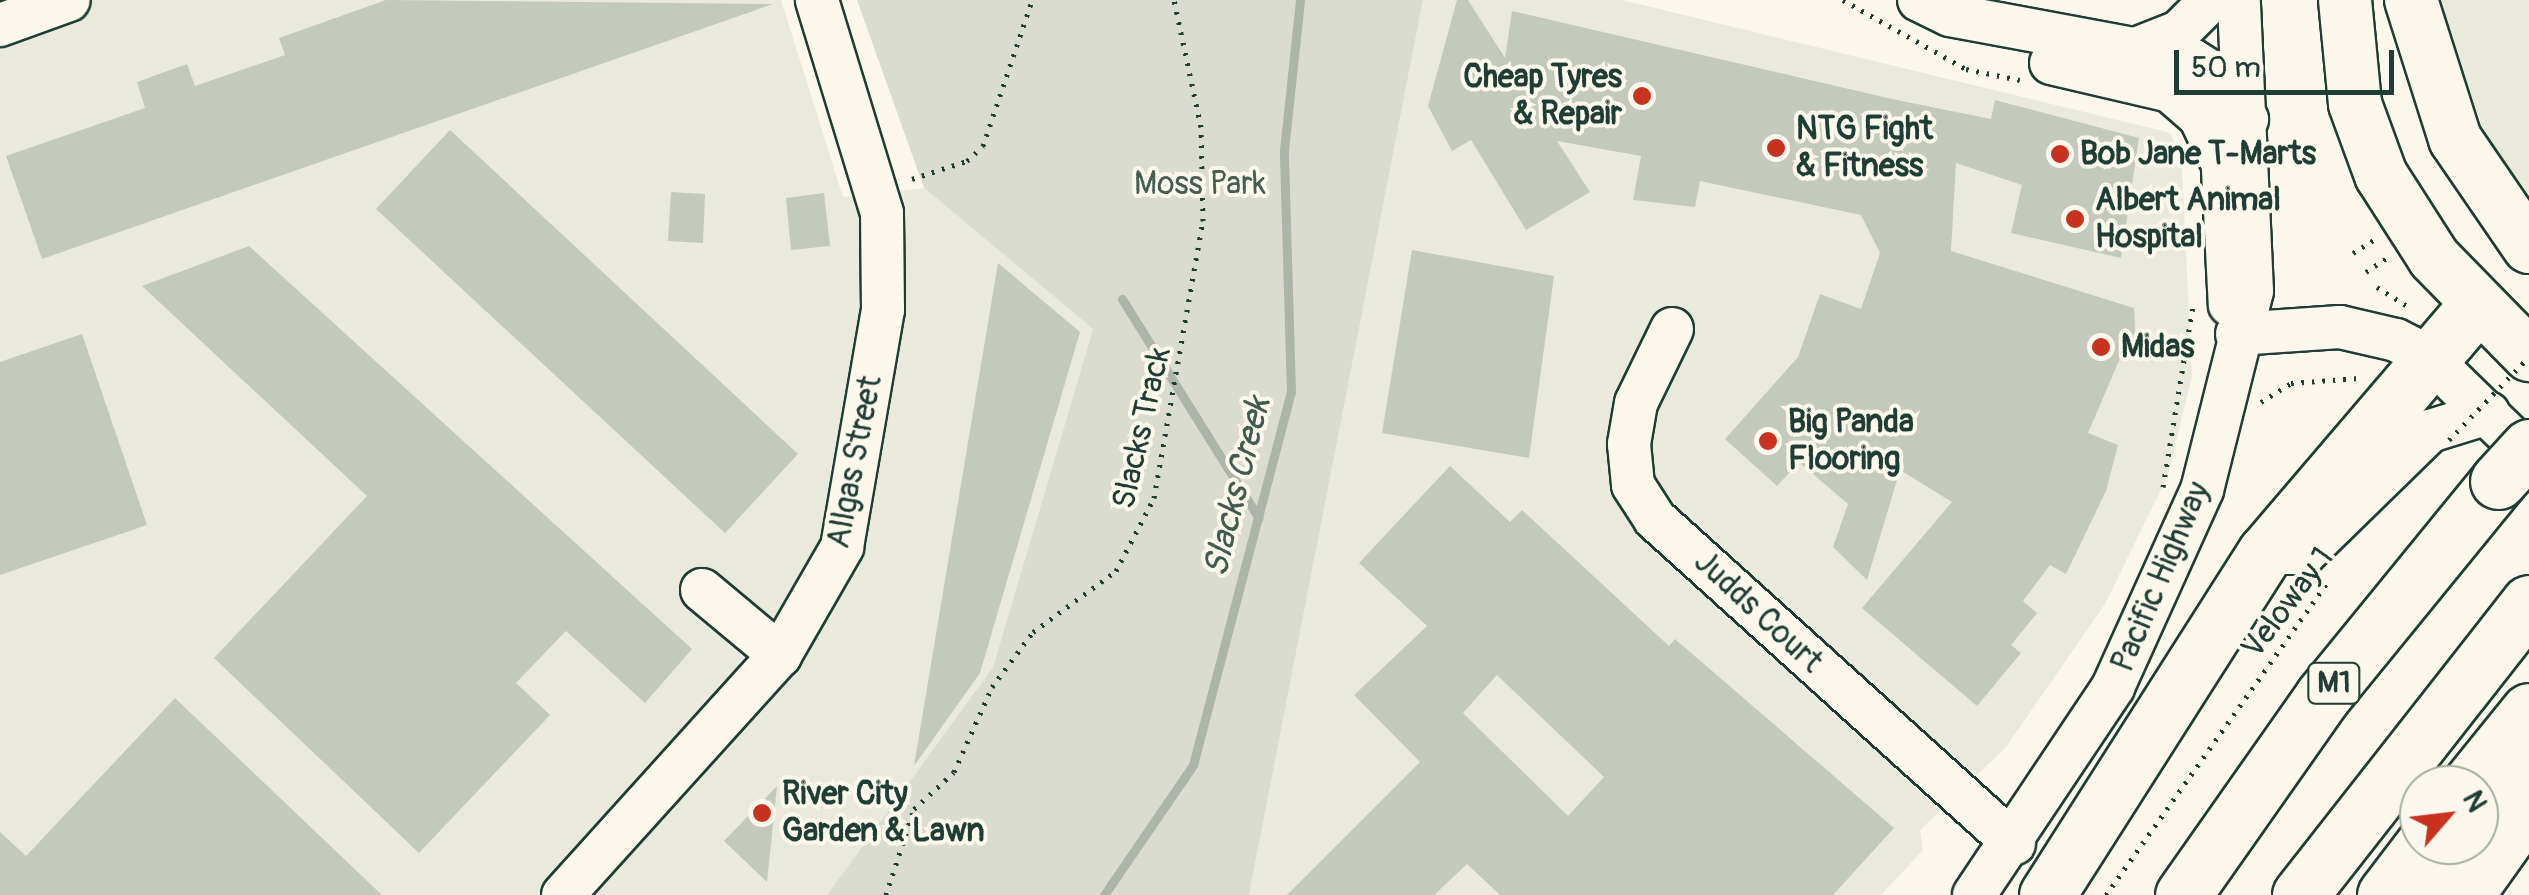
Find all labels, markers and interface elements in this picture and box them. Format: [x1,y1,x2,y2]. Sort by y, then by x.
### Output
scale bar [2179,30,2399,92]
text: 50 m [2191,49,2261,86]
place label: Cheap Tyres & Repair [1463,59,1622,134]
marker: Cheap Tyres & Repair [1631,85,1653,107]
place label: NTG Fight & Fitness [1796,111,1933,186]
place label: Bob Jane T-Marts [2080,135,2316,173]
marker: NTG Fight & Fitness [1765,137,1787,159]
marker: Bob Jane T-Marts [2049,143,2071,165]
park label: Moss Park [1134,165,1266,203]
place label: Albert Animal Hospital [2095,182,2281,257]
marker: Albert Animal Hospital [2064,208,2086,230]
place label: Midas [2121,328,2195,366]
marker: Midas [2090,336,2112,358]
street label: Slacks Track [1105,343,1179,513]
street label: Allgas Street [819,372,891,552]
water label: Slacks Creek [1194,393,1280,581]
place label: Big Panda Flooring [1788,404,1914,479]
marker: Big Panda Flooring [1757,430,1779,452]
street label: Pacific Highway [2104,476,2218,678]
street label: Veloway 1 [2234,540,2342,666]
street label: Judds Court [1686,543,1830,681]
road number: M1 [2306,658,2362,708]
north arrow [2399,765,2499,865]
place label: River City Garden & Lawn [782,776,985,851]
text: N [2454,785,2494,818]
marker: River City Garden & Lawn [751,802,773,824]

